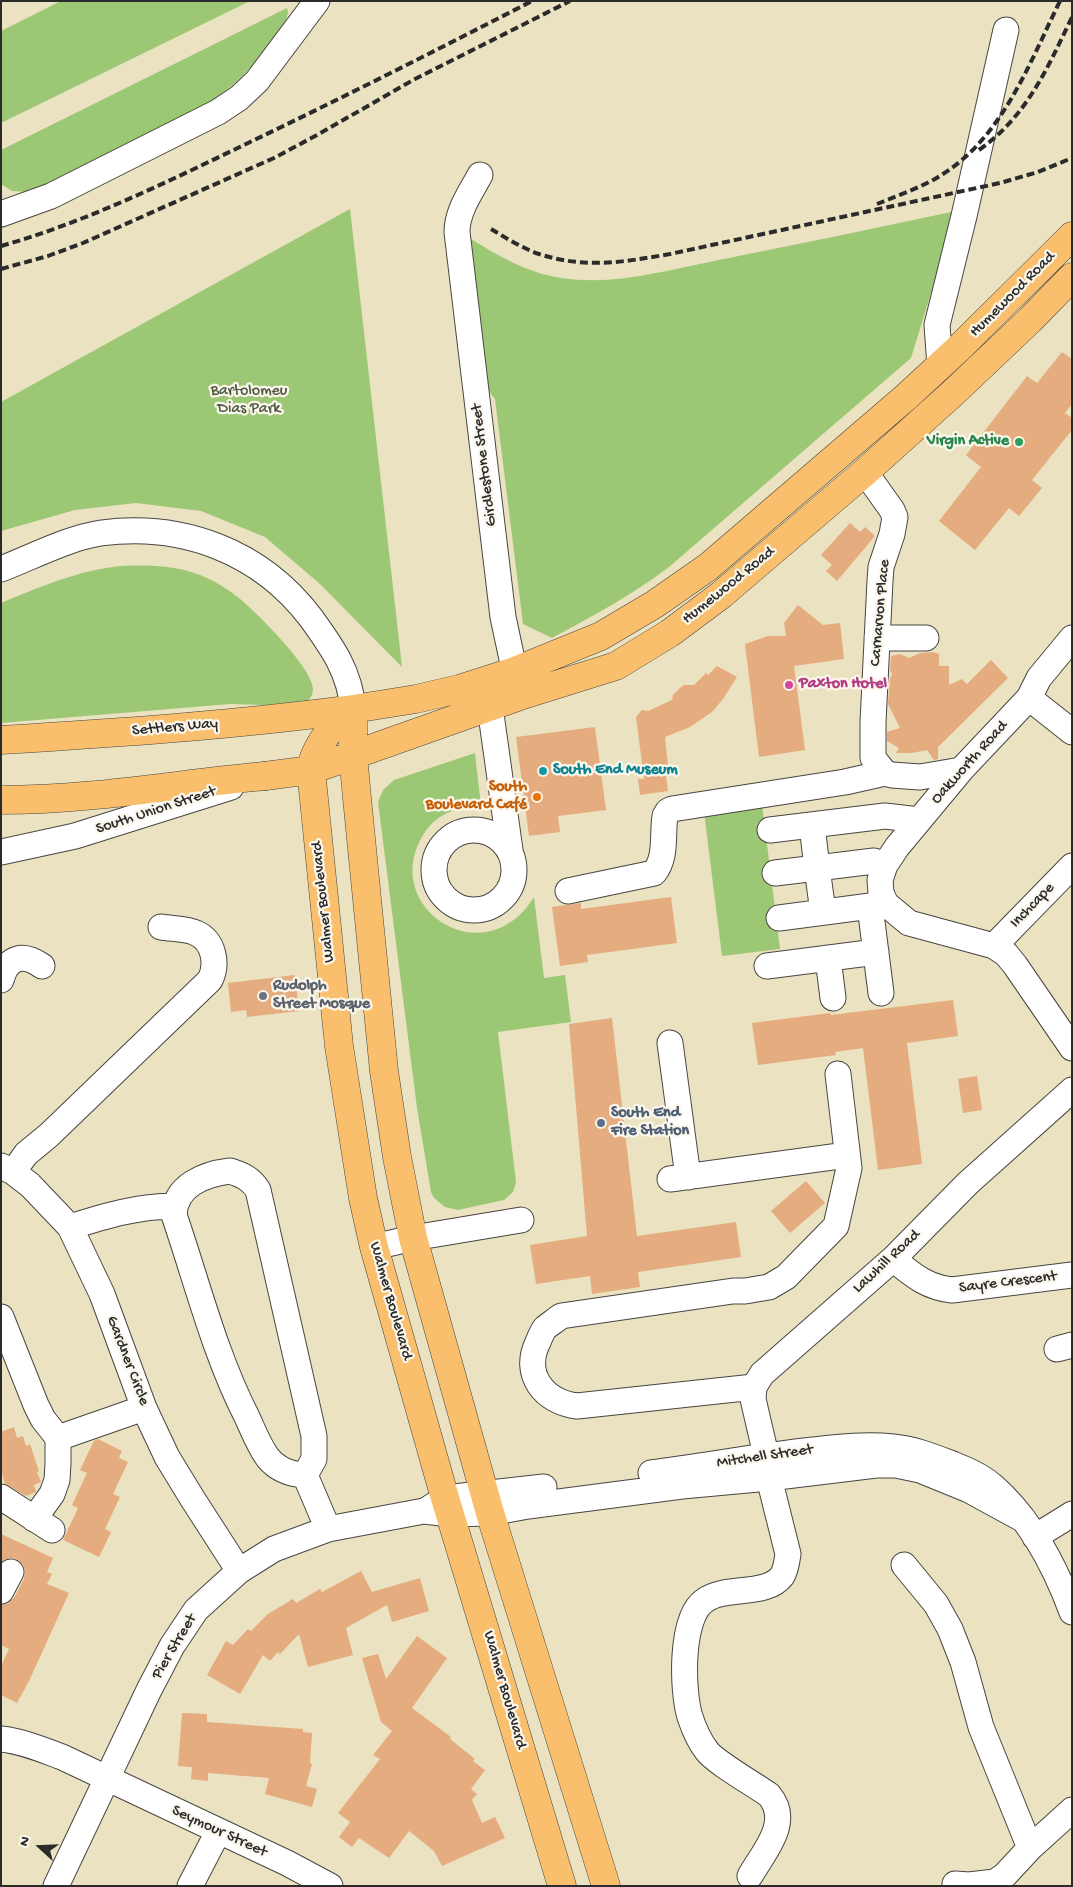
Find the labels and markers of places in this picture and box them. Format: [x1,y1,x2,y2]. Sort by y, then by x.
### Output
place label: Virgin Active [927,432,1009,452]
marker: Virgin Active [1013,436,1025,448]
place label: Paxton Hotel [799,675,887,695]
marker: Paxton Hotel [783,679,795,691]
place label: South End Museum [553,761,678,781]
marker: South End Museum [537,765,549,777]
place label: South Boulevard Café [426,778,527,816]
marker: South Boulevard Café [531,791,543,803]
place label: Rudolph Street Mosque [273,977,370,1015]
marker: Rudolph Street Mosque [257,990,269,1002]
place label: South End Fire Station [611,1104,689,1142]
marker: South End Fire Station [595,1117,607,1129]

